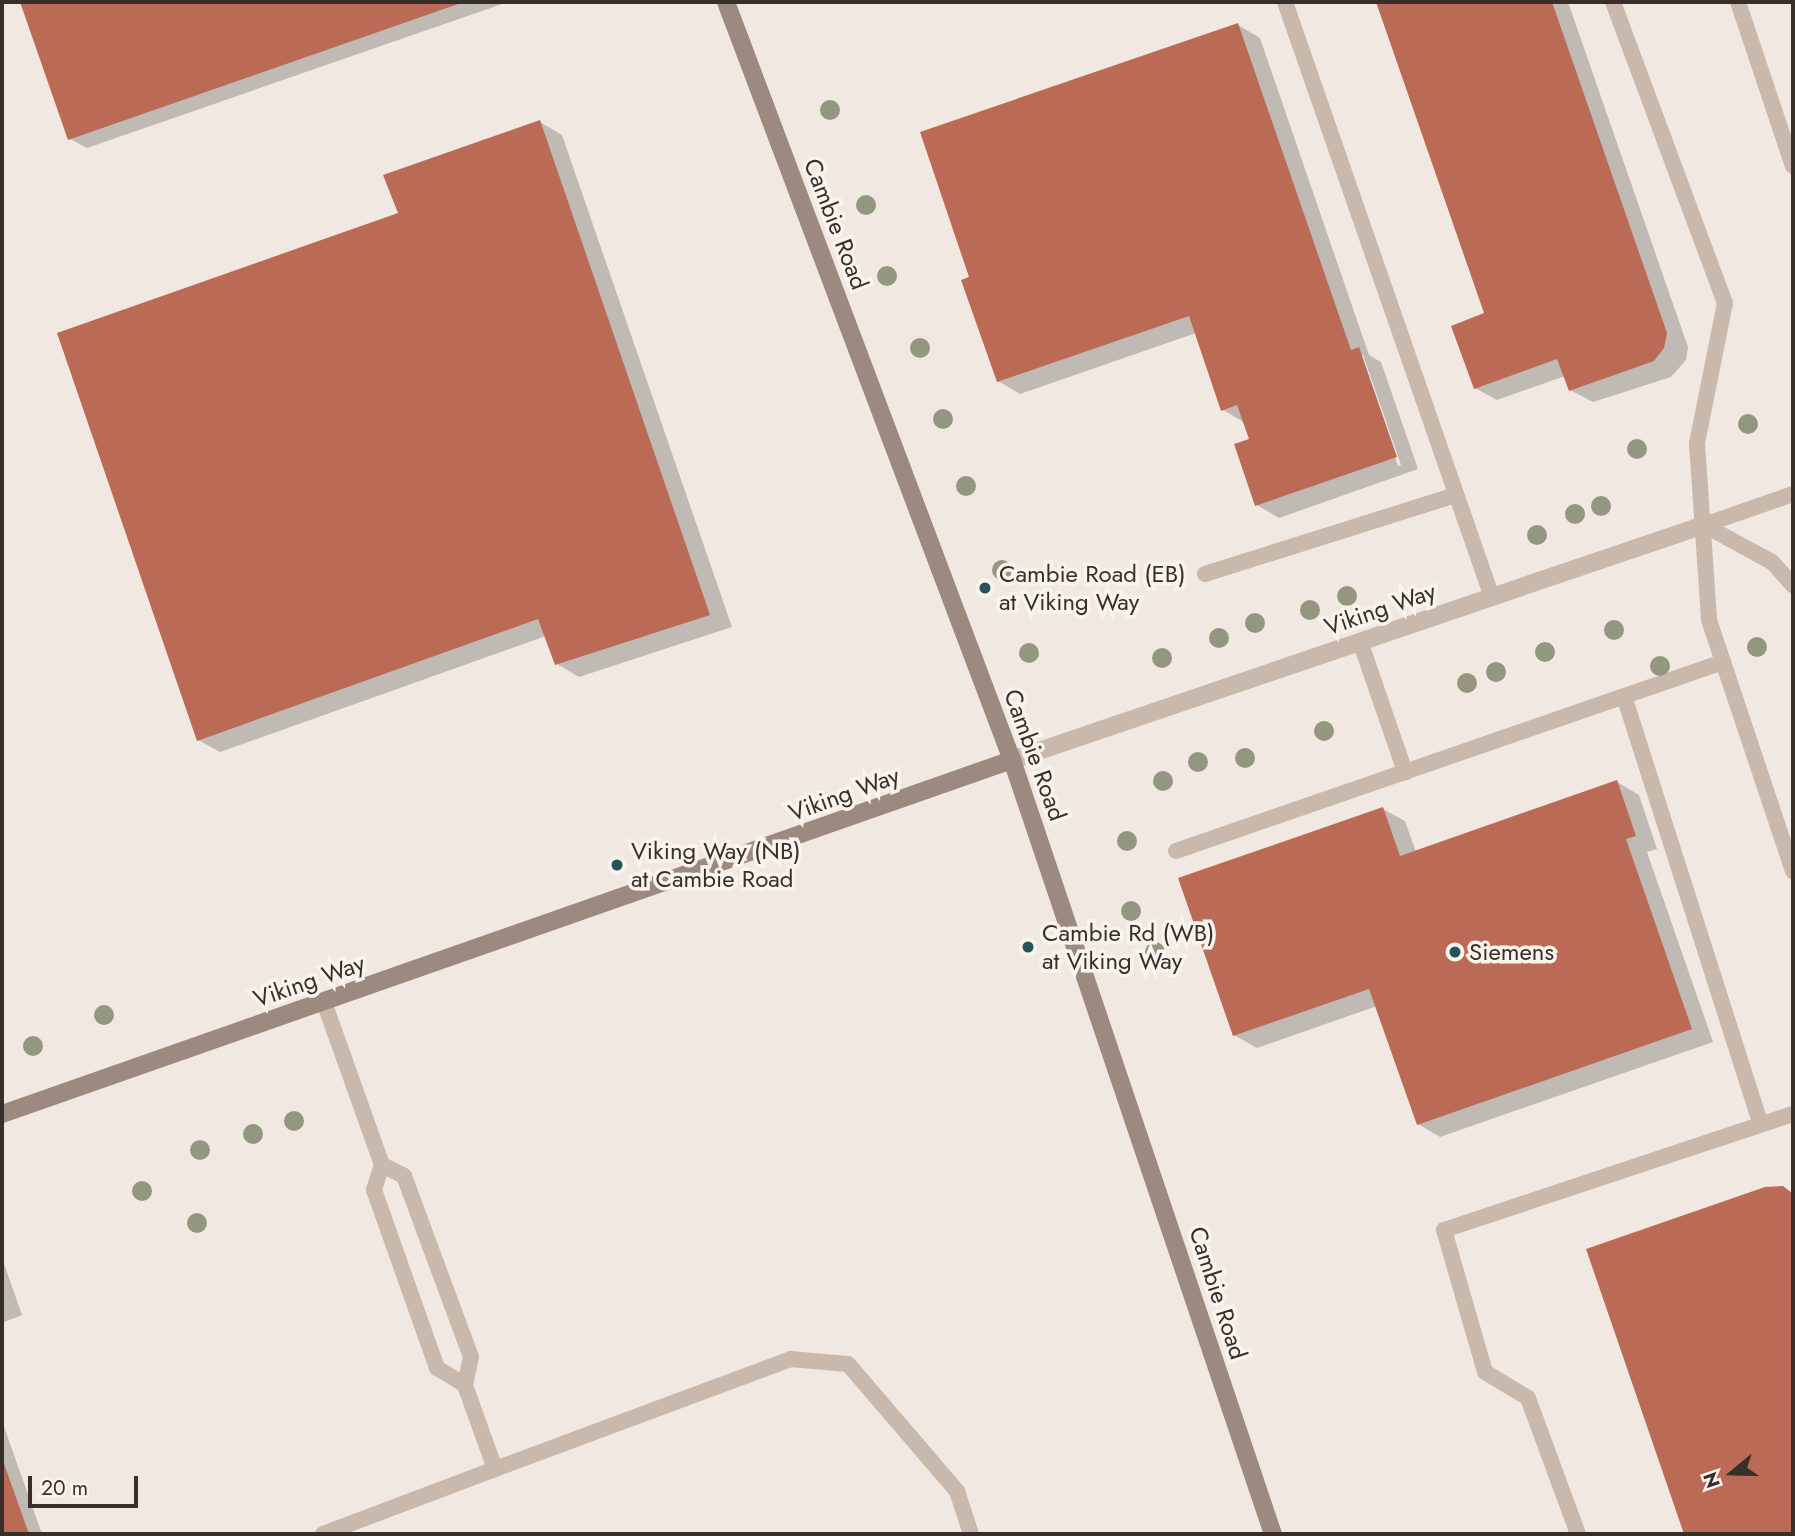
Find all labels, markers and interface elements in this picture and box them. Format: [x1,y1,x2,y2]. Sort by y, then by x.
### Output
street label: Cambie Road [798,154,874,294]
place label: Cambie Road (EB) at Viking Way [999,560,1186,616]
street label: Viking Way [1321,577,1439,641]
marker: Cambie Road (EB) at Viking Way [977,580,993,596]
street label: Cambie Road [998,685,1072,825]
street label: Viking Way [785,761,903,827]
place label: Viking Way (NB) at Cambie Road [631,837,801,893]
marker: Viking Way (NB) at Cambie Road [609,857,625,873]
place label: Cambie Rd (WB) at Viking Way [1042,919,1215,975]
place label: Siemens [1469,938,1554,966]
marker: Cambie Rd (WB) at Viking Way [1020,939,1036,955]
marker: Siemens [1447,944,1463,960]
street label: Viking Way [250,949,368,1013]
street label: Cambie Road [1183,1223,1253,1363]
north arrow [1697,1438,1767,1508]
scale bar [32,1462,142,1506]
text: N [1696,1468,1727,1492]
text: 20 m [41,1473,88,1503]

